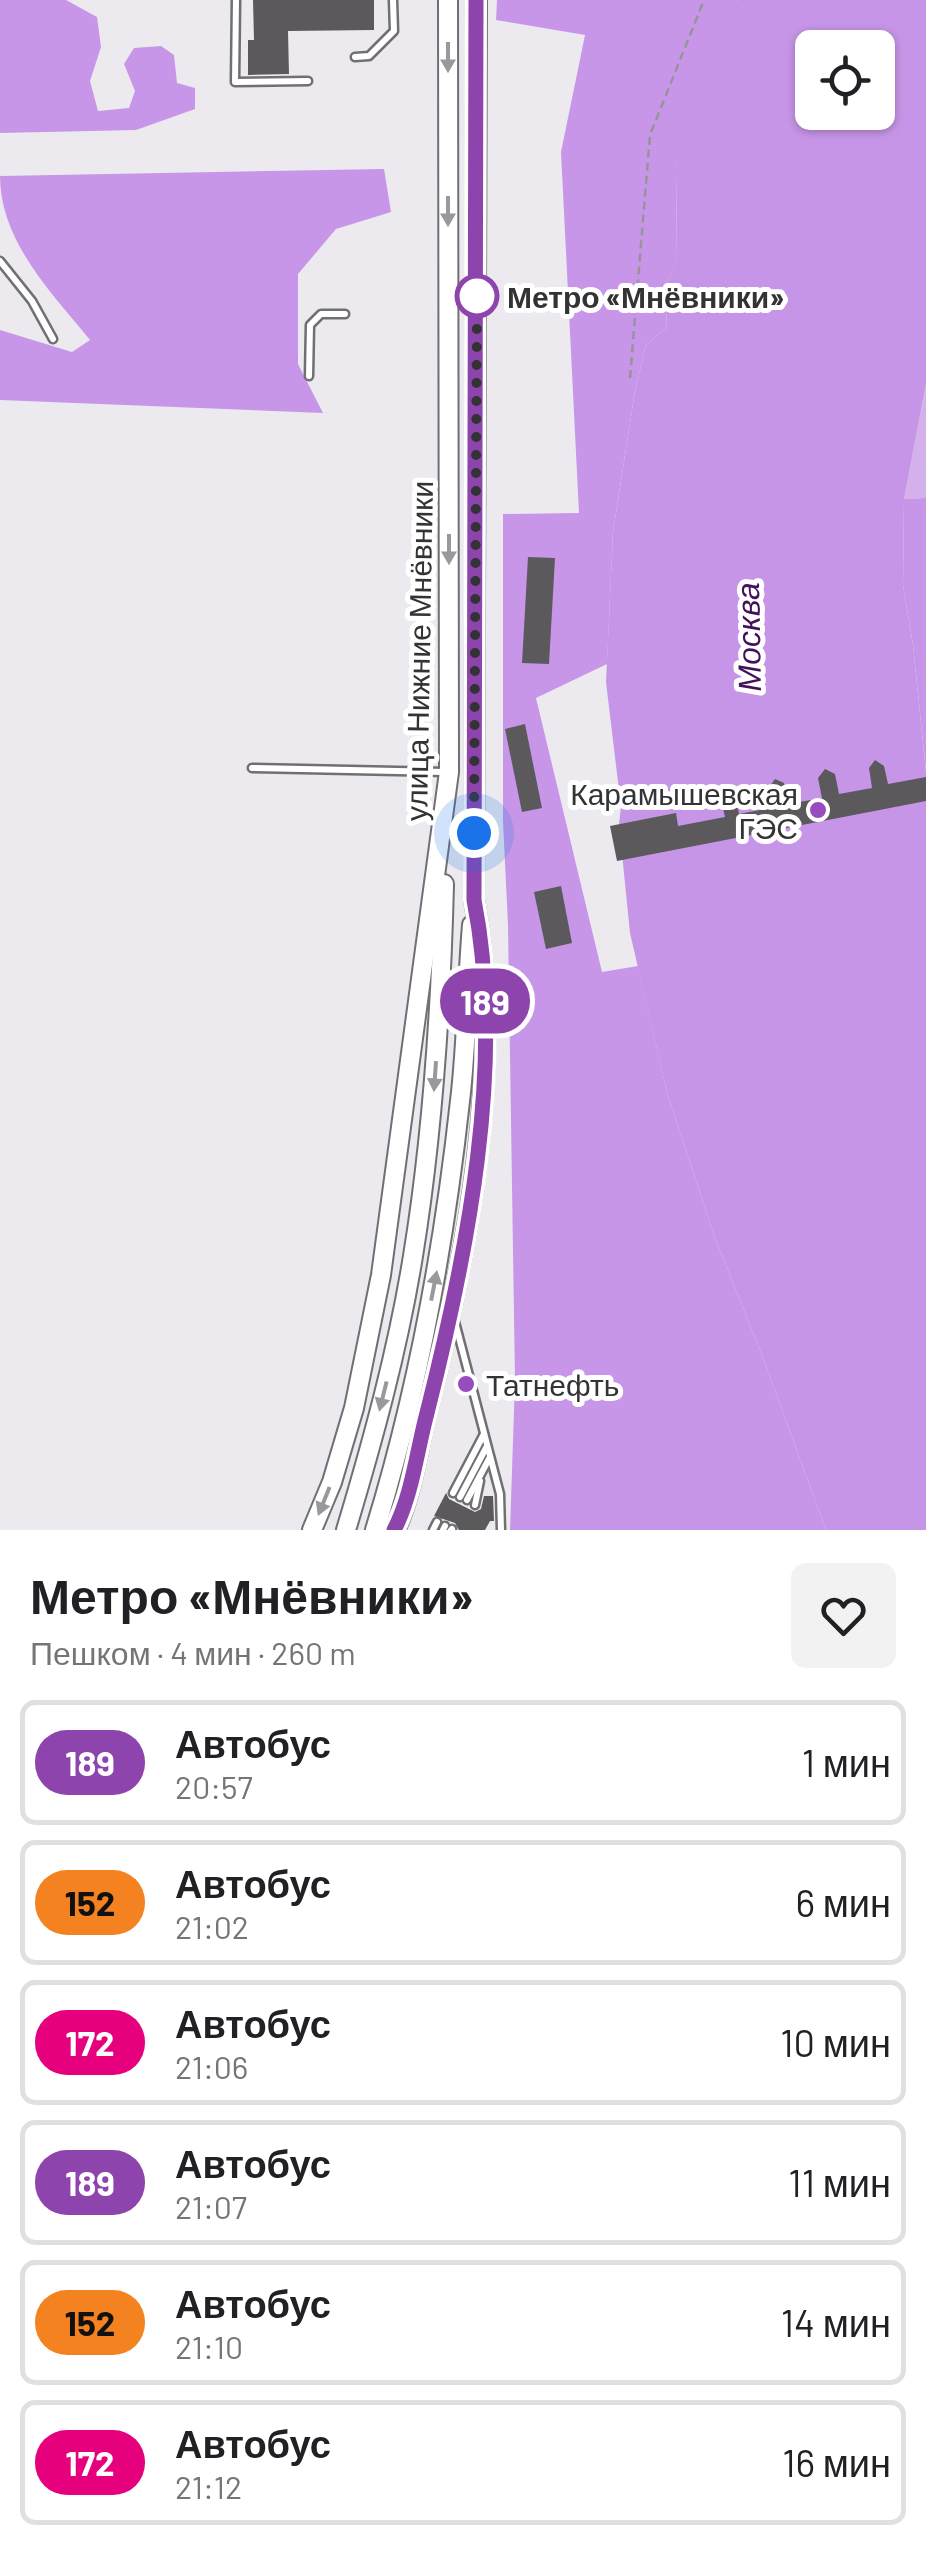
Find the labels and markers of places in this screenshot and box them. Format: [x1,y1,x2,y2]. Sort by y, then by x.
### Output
marker: Метро «Мнёвники» [456,275,498,317]
place label: Метро «Мнёвники» [507,278,784,314]
place label: Карамышевская ГЭС [570,775,798,845]
marker: Карамышевская ГЭС [807,799,829,821]
place label: Татнефть [486,1366,619,1402]
marker: Татнефть [455,1373,477,1395]

